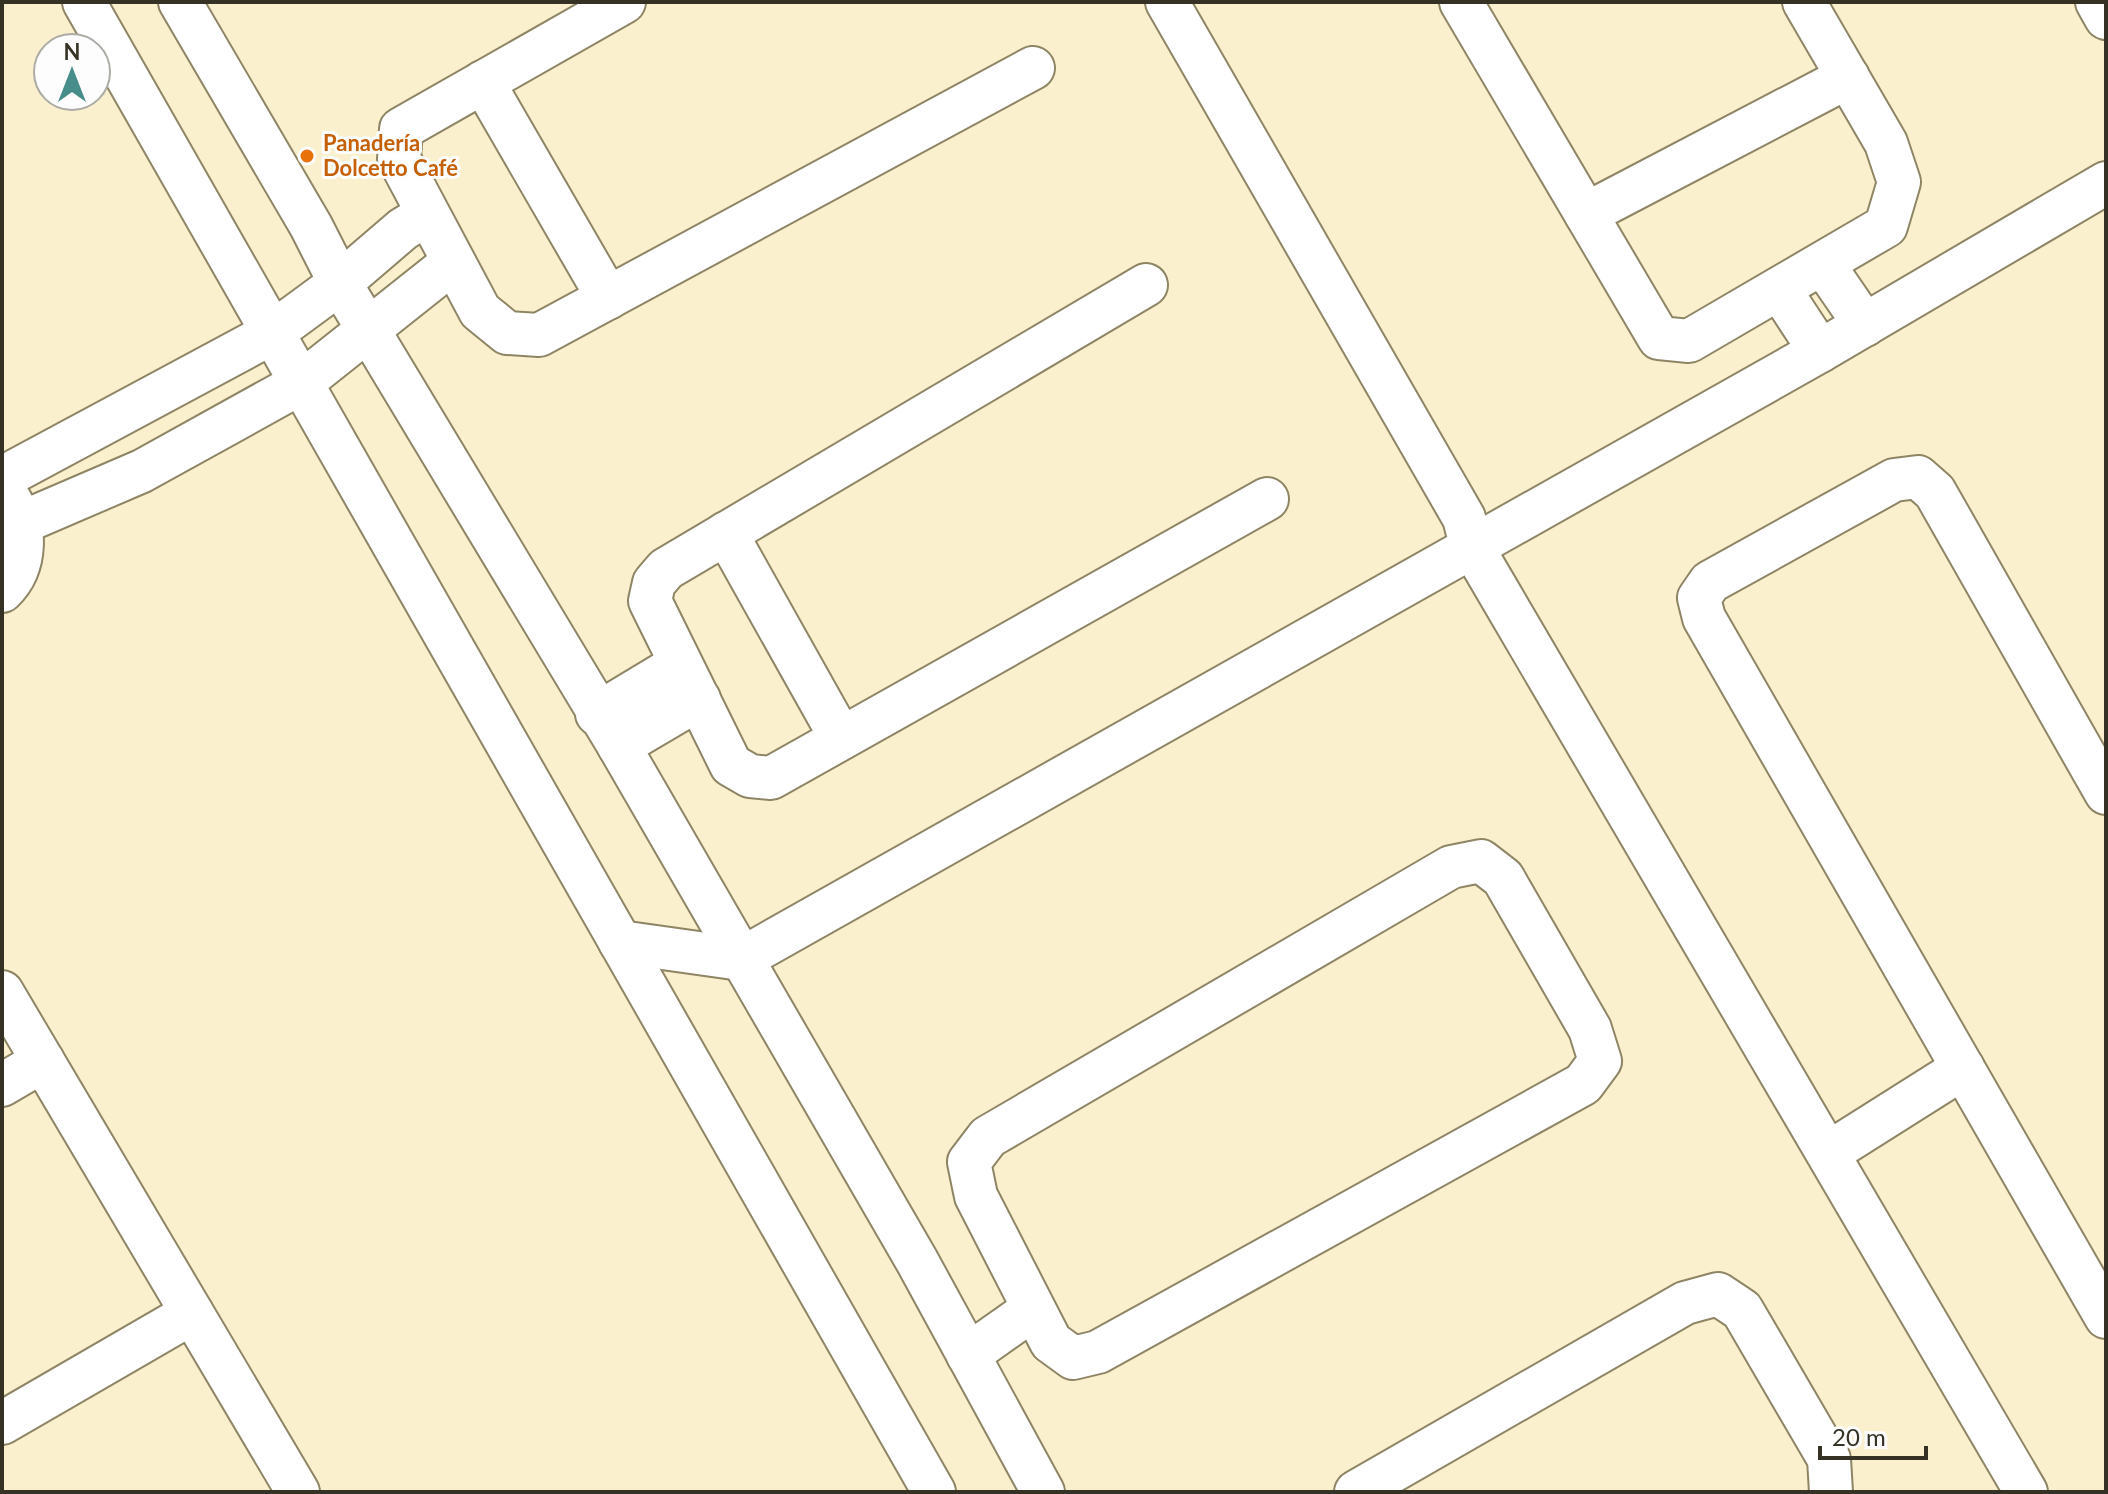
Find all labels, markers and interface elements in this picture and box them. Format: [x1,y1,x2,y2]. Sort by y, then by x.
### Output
north arrow [32,32,112,112]
text: N [64,38,80,65]
place label: Panadería Dolcetto Café [323,129,458,181]
marker: Panadería Dolcetto Café [298,147,316,165]
scale bar [1820,1410,1926,1460]
text: 20 m [1832,1422,1886,1451]

